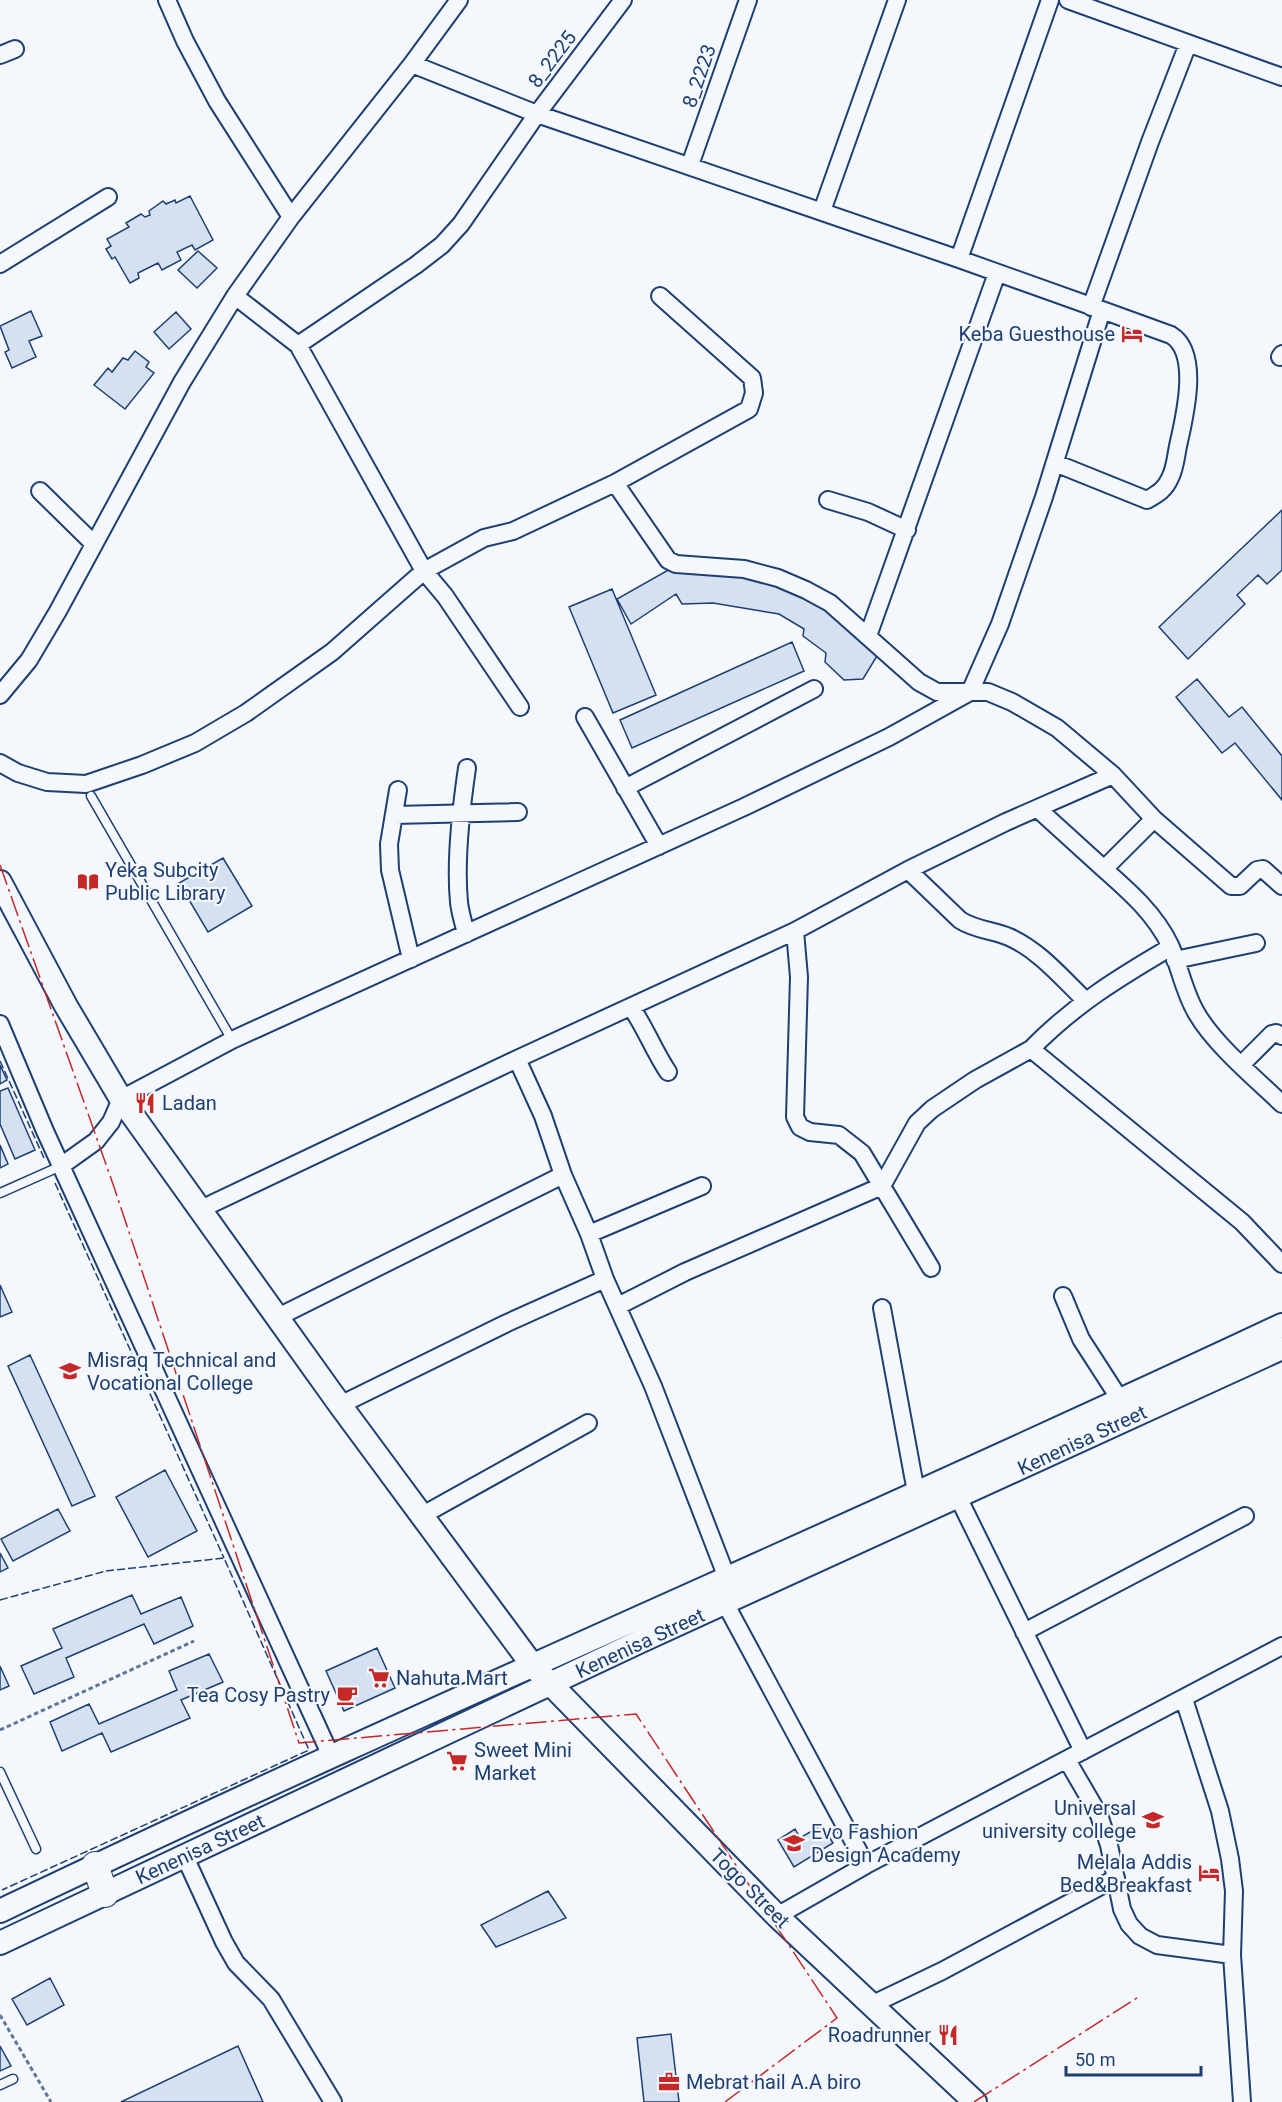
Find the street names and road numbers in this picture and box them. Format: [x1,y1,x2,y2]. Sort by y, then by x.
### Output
street label: 8_2225 [523,26,581,92]
street label: 8_2223 [677,41,721,111]
street label: Kenenisa Street [1014,1400,1150,1480]
street label: Kenenisa Street [572,1603,708,1683]
street label: Kenenisa Street [132,1809,268,1889]
street label: Togo Street [705,1843,795,1933]

